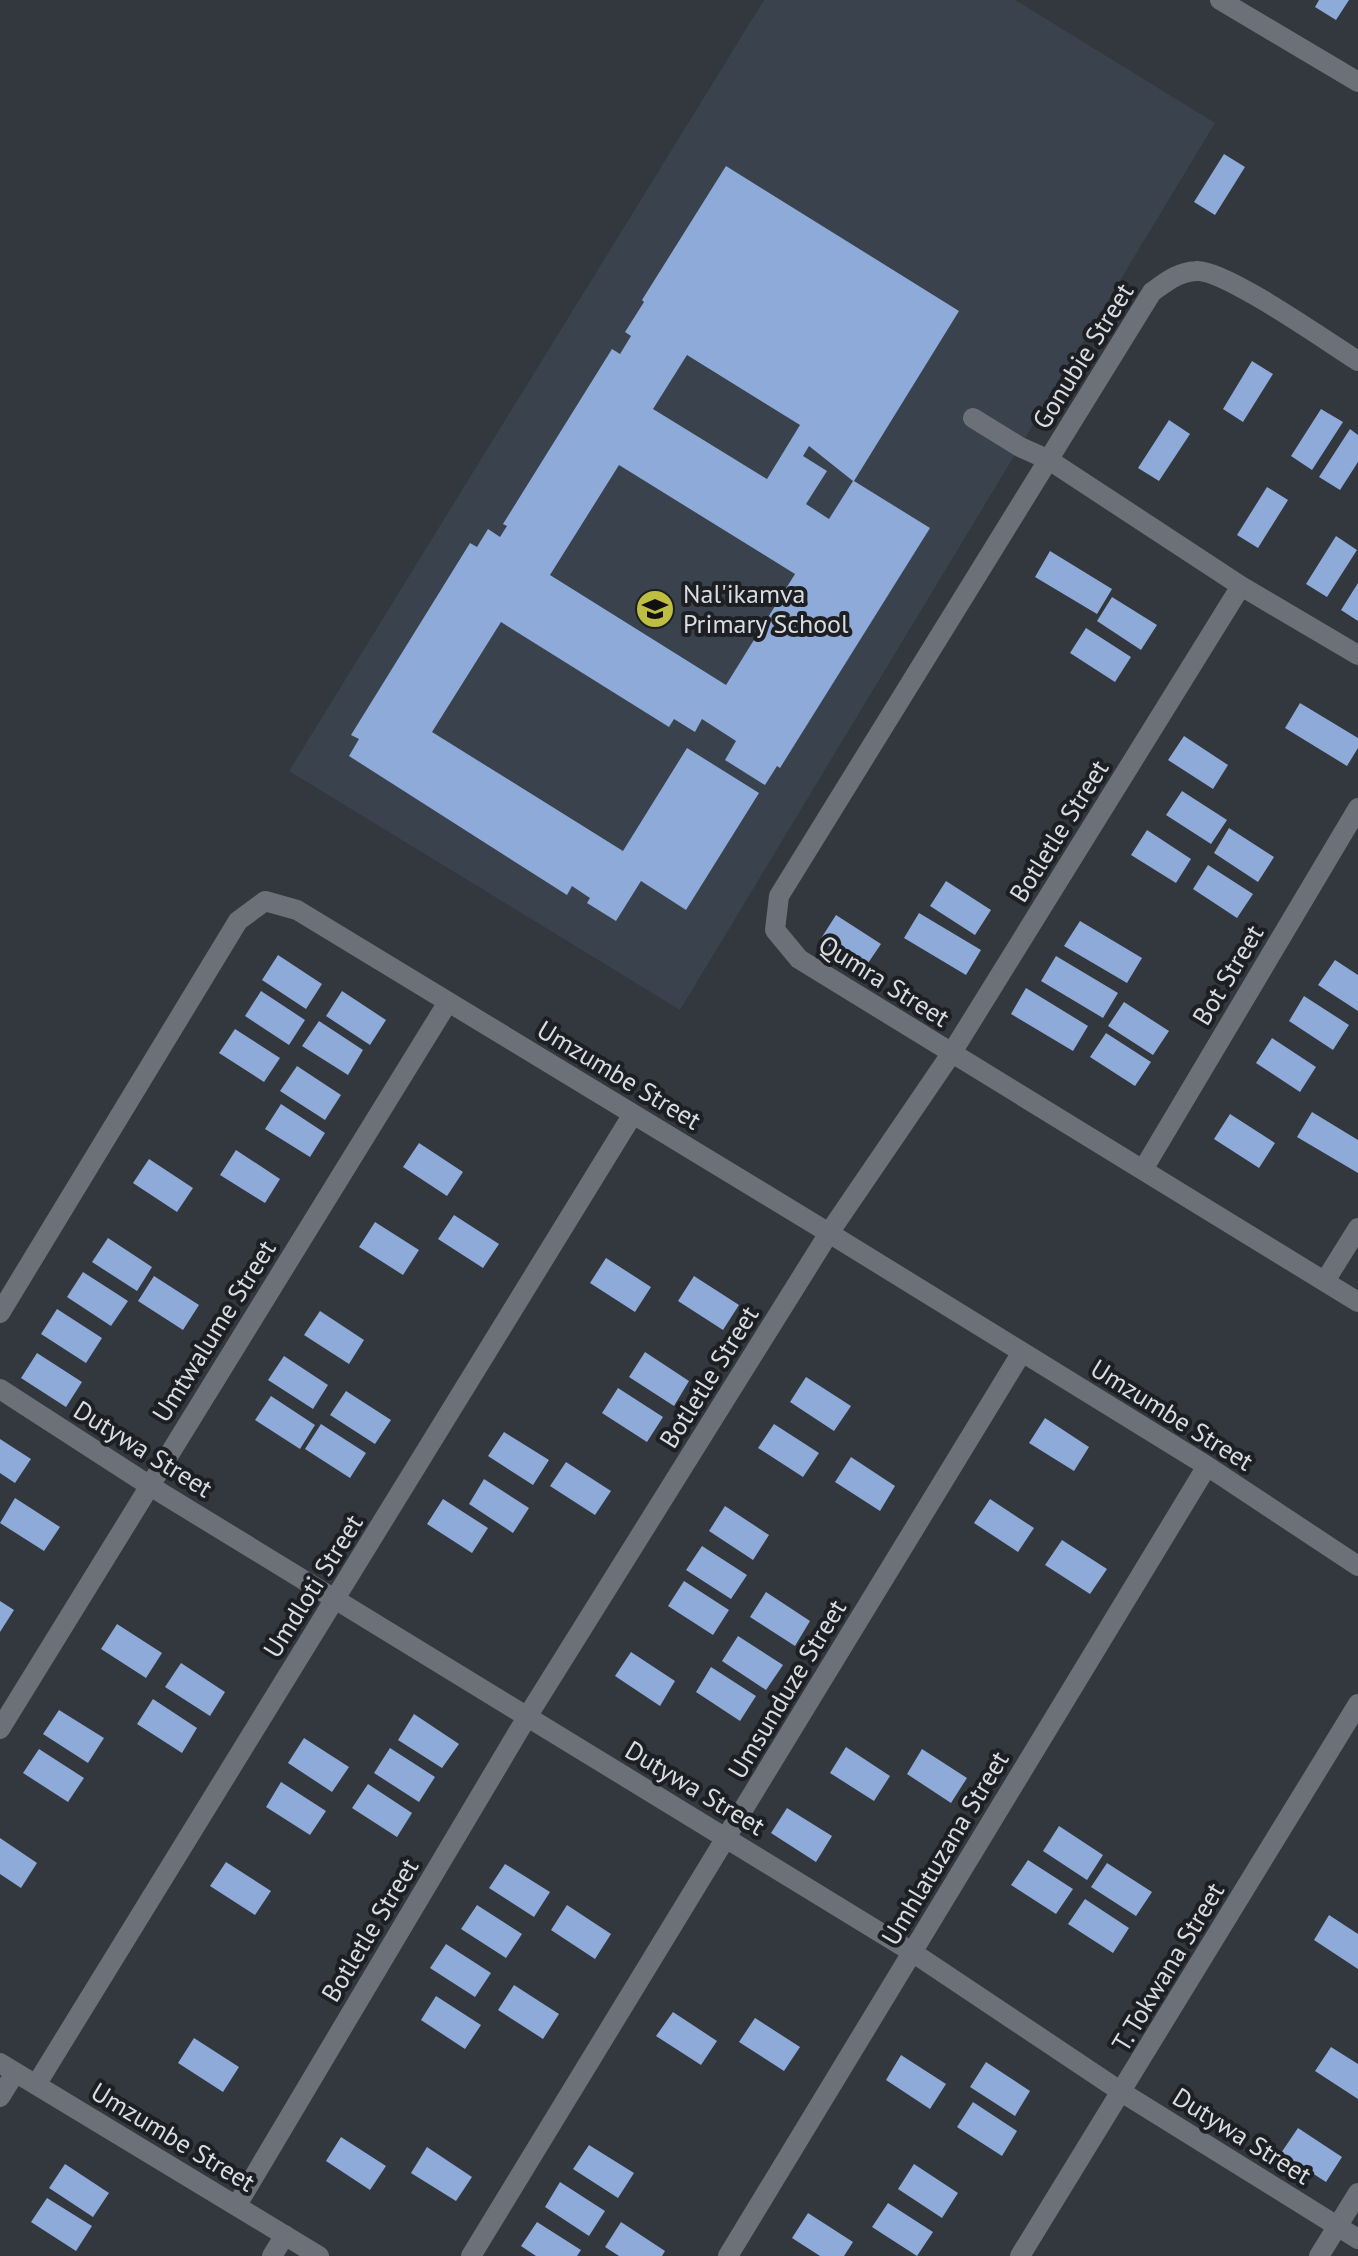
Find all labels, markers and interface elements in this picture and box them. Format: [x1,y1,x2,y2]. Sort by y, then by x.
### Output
street label: Gonubie Street [1025,277,1141,435]
place label: Nal'ikamva Primary School [683,577,849,640]
school or university icon: Nal'ikamva Primary School [634,588,676,630]
street label: Botletle Street [1002,753,1116,908]
street label: Bot Street [1185,918,1270,1031]
street label: Qumra Street [813,927,956,1034]
street label: Umzumbe Street [531,1013,707,1137]
street label: Umtwalume Street [144,1234,283,1428]
street label: Botletle Street [652,1299,766,1454]
street label: Umzumbe Street [1085,1351,1260,1478]
street label: Dutywa Street [68,1393,219,1504]
street label: Umdloti Street [255,1508,370,1663]
street label: Umsunduze Street [720,1593,853,1784]
street label: Dutywa Street [619,1733,771,1842]
street label: Umhlatuzana Street [874,1745,1016,1951]
street label: Botletle Street [314,1852,425,2008]
street label: T. Tokwana Street [1104,1876,1231,2057]
street label: Umzumbe Street [85,2075,261,2199]
street label: Dutywa Street [1167,2080,1318,2191]

